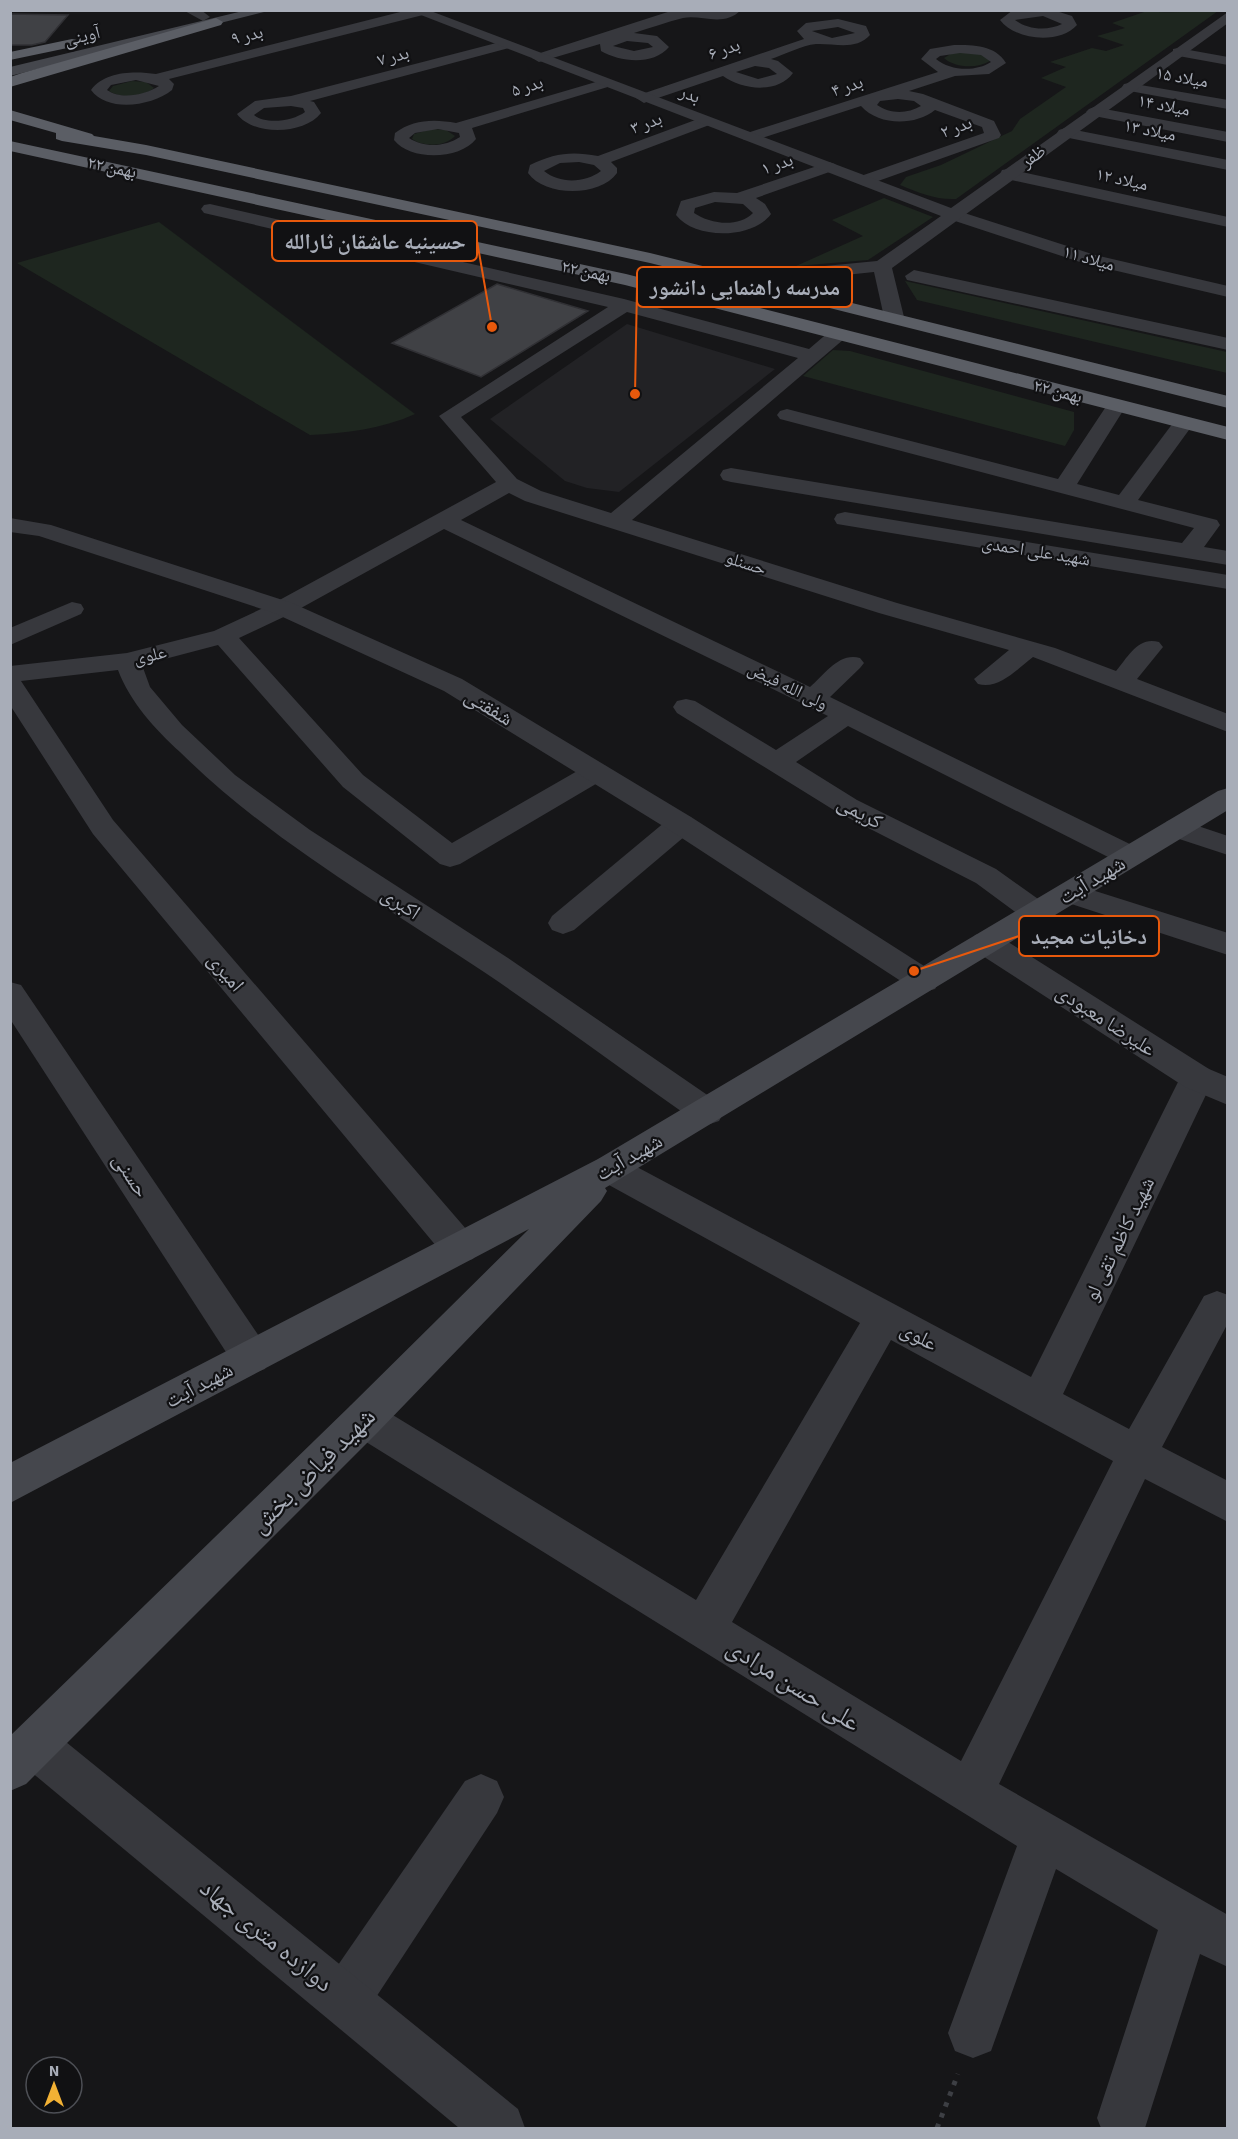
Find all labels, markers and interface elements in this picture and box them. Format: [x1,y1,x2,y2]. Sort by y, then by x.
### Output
street label: بدر ۹ [229,19,266,51]
street label: آوینی [61,20,103,53]
street label: بدر ۶ [705,32,743,67]
street label: بدر ۷ [374,40,412,73]
street label: میلاد ۱۵ [1154,61,1210,94]
street label: بدر ۵ [508,70,546,103]
street label: بدر ۴ [828,70,866,103]
street label: بدر [675,79,704,110]
street label: میلاد ۱۴ [1136,88,1192,123]
street label: بدر ۳ [627,106,666,141]
street label: بدر ۲ [937,110,976,145]
street label: میلاد ۱۳ [1122,113,1178,148]
street label: ظفر [1015,139,1051,175]
street label: بدر ۱ [758,147,796,182]
street label: ۲۲ بهمن [85,150,139,185]
street label: میلاد ۱۲ [1093,162,1150,197]
callout: حسینیه عاشقان ثارالله [272,221,477,261]
text: حسینیه عاشقان ثارالله [284,226,466,258]
street label: میلاد ۱۱ [1060,239,1118,278]
street label: ۲۲ بهمن [559,254,613,289]
callout: مدرسه راهنمایی دانشور [637,267,852,307]
text: مدرسه راهنمایی دانشور [649,272,840,304]
street label: ۲۲ بهمن [1031,373,1085,410]
street label: شهید علی احمدی [980,531,1092,572]
street label: حسنلو [722,545,769,582]
street label: علوی [131,640,169,671]
street label: ولی الله فیض [744,656,832,717]
street label: شفقتی [459,681,519,733]
street label: کریمی [832,788,888,837]
street label: شهید آیت [1053,848,1131,912]
street label: اکبری [376,879,426,927]
callout: دخانیات مجید [1019,916,1159,956]
text: دخانیات مجید [1031,921,1147,953]
street label: امیری [200,946,252,998]
street label: علیرضا معبودی [1050,976,1162,1064]
street label: شهید آیت [590,1126,668,1188]
street label: حسنی [105,1147,157,1203]
street label: شهید کاظم تقی لو [1076,1172,1162,1306]
street label: علوی [895,1314,943,1358]
street label: شهید آیت [160,1355,238,1415]
street label: شهید فیاض بخش [241,1399,384,1542]
street label: علی حسن مرادی [719,1628,868,1740]
street label: دوازده متری جهاد [192,1870,341,2001]
north arrow [24,2055,84,2115]
text: N [49,2060,59,2082]

